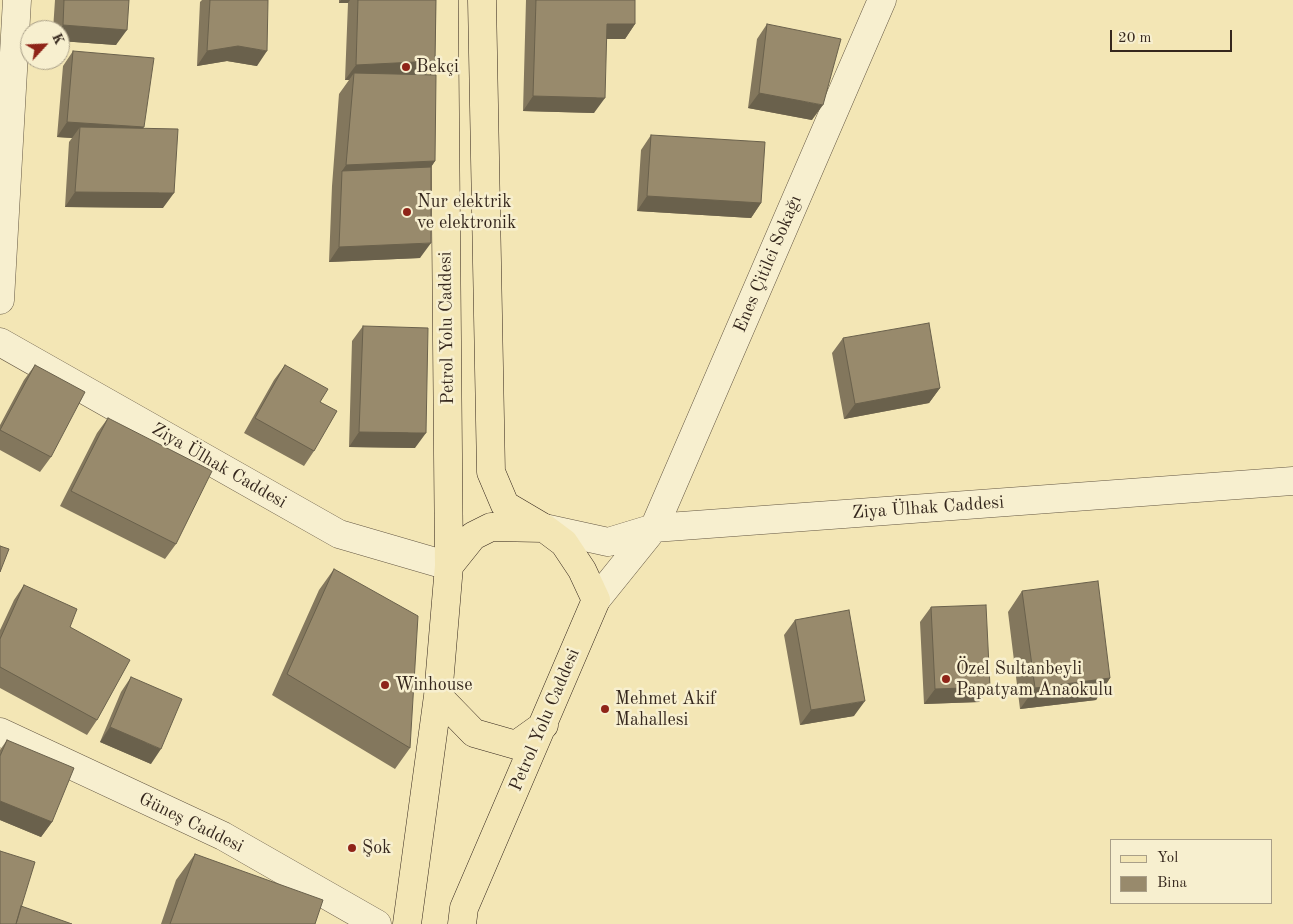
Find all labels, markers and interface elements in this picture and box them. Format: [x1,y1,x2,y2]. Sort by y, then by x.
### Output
north arrow [20,20,70,70]
scale bar [1113,20,1236,52]
text: K [49,31,66,47]
text: 20 m [1118,31,1152,46]
place label: Bekçi [416,56,459,78]
marker: Bekçi [400,61,412,73]
place label: Nur elektrik ve elektronik [417,191,516,233]
street label: Enes Çitilci Sokağı [729,192,807,336]
marker: Nur elektrik ve elektronik [401,206,413,218]
street label: Petrol Yolu Caddesi [435,251,459,405]
street label: Ziya Ülhak Caddesi [148,419,290,513]
street label: Ziya Ülhak Caddesi [851,492,1005,524]
street label: Petrol Yolu Caddesi [505,645,585,795]
place label: Özel Sultanbeyli Papatyam Anaokulu [956,658,1113,701]
marker: Özel Sultanbeyli Papatyam Anaokulu [940,673,952,685]
place label: Winhouse [395,674,472,696]
marker: Winhouse [379,679,391,691]
place label: Mehmet Akif Mahallesi [615,688,716,731]
marker: Mehmet Akif Mahallesi [599,703,611,715]
street label: Güneş Caddesi [135,788,247,858]
place label: Şok [362,837,391,859]
legend [1110,839,1273,904]
marker: Şok [346,842,358,854]
text: Yol [1157,851,1178,866]
text: Bina [1157,876,1187,891]

